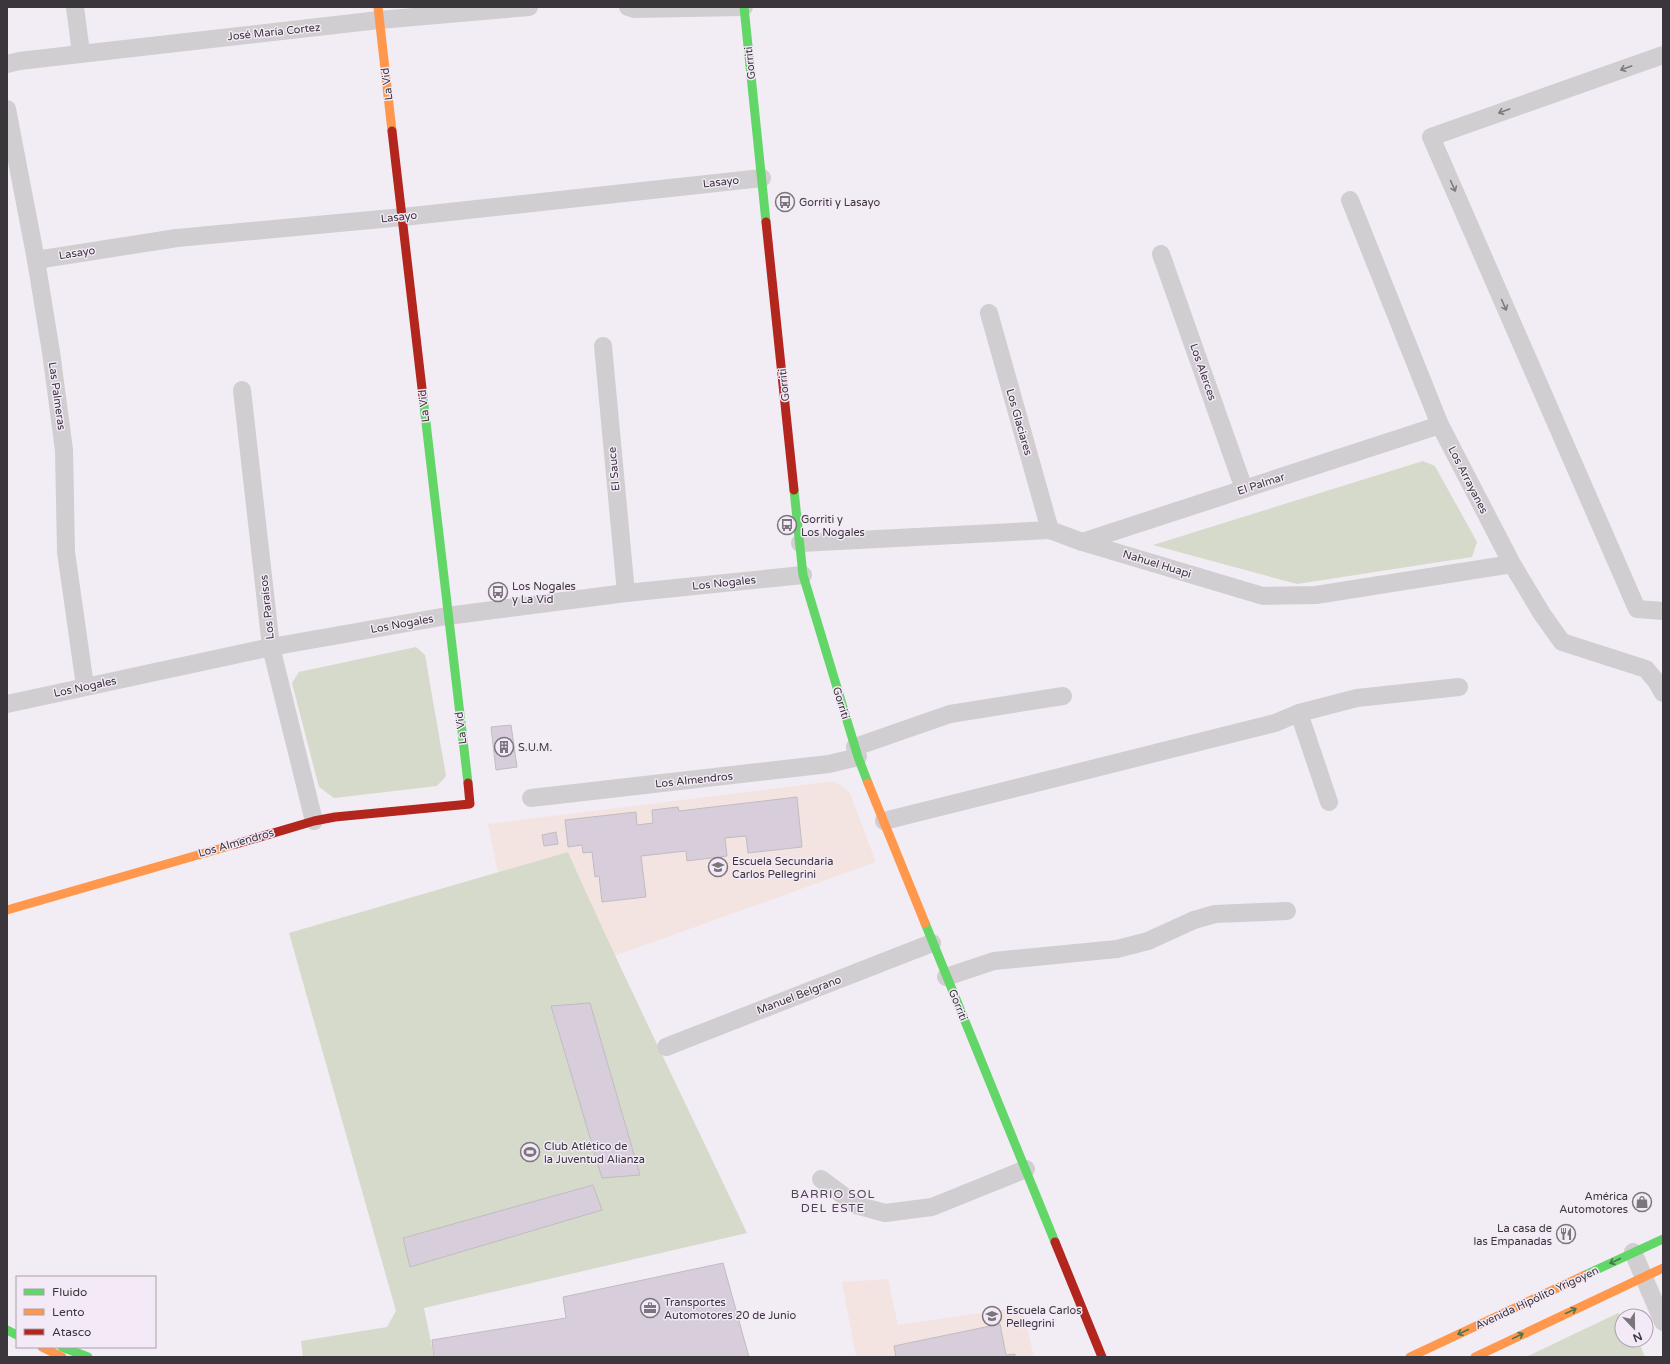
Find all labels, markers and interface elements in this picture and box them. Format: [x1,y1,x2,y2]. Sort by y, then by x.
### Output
street label: José María Cortez [227,21,322,43]
street label: Gorriti [742,46,758,80]
one-way arrow [1621,64,1633,72]
street label: La Vid [379,67,395,101]
one-way arrow [1498,108,1510,116]
street label: Lasayo [702,174,740,190]
one-way arrow [1449,179,1457,191]
bus stop icon: Gorriti y Lasayo [774,191,796,213]
place label: Gorriti y Lasayo [799,196,880,209]
street label: Lasayo [380,209,418,225]
street label: Lasayo [58,244,96,262]
one-way arrow [1501,299,1509,311]
street label: Los Alerces [1187,342,1219,402]
street label: Las Palmeras [46,361,68,431]
street label: Gorriti [776,368,792,402]
street label: Los Glaciares [1003,387,1035,457]
street label: La Vid [416,389,432,423]
street label: Los Arrayanes [1445,444,1491,516]
street label: El Sauce [606,446,622,492]
street label: El Palmar [1236,470,1287,498]
place label: Gorriti y Los Nogales [801,513,865,539]
bus stop icon: Gorriti y Los Nogales [776,514,798,536]
street label: Nahuel Huapi [1121,547,1193,581]
street label: Los Nogales [692,573,756,593]
street label: Los Paraísos [257,574,277,640]
place label: Los Nogales y La Vid [512,580,576,606]
bus stop icon: Los Nogales y La Vid [487,581,509,603]
street label: Los Nogales [369,612,435,636]
street label: Los Nogales [52,674,118,700]
street label: Gorriti [830,685,852,721]
street label: La Vid [453,711,469,745]
building icon: S.U.M. [493,736,515,758]
place label: S.U.M. [518,741,552,754]
street label: Los Almendros [655,769,733,791]
street label: Los Almendros [197,826,275,860]
place label: Escuela Secundaria Carlos Pellegrini [732,855,833,881]
school or university icon: Escuela Secundaria Carlos Pellegrini [707,856,729,878]
street label: Manuel Belgrano [755,973,843,1017]
street label: Gorriti [946,987,970,1023]
place label: Club Atlético de la Juventud Alianza [544,1140,645,1166]
sports icon: Club Atlético de la Juventud Alianza [519,1141,541,1163]
district label: BARRIO SOL DEL ESTE [791,1187,875,1215]
place label: América Automotores [1559,1190,1628,1216]
shop icon: América Automotores [1631,1191,1653,1213]
place label: La casa de las Empanadas [1473,1222,1552,1248]
restaurant icon: La casa de las Empanadas [1555,1223,1577,1245]
one-way arrow [1609,1258,1621,1265]
street label: Avenida Hipólito Yrigoyen [1473,1264,1601,1332]
legend [16,1276,156,1348]
text: Fluido [52,1285,87,1299]
place label: Transportes Automotores 20 de Junio [664,1296,796,1322]
office icon: Transportes Automotores 20 de Junio [639,1297,661,1319]
place label: Escuela Carlos Pellegrini [1006,1304,1082,1330]
text: Lento [52,1305,85,1319]
school or university icon: Escuela Carlos Pellegrini [981,1305,1003,1327]
one-way arrow [1564,1307,1576,1314]
north arrow [1614,1308,1654,1348]
text: Atasco [52,1325,91,1339]
one-way arrow [1458,1329,1470,1336]
text: N [1631,1329,1644,1344]
one-way arrow [1511,1332,1523,1339]

